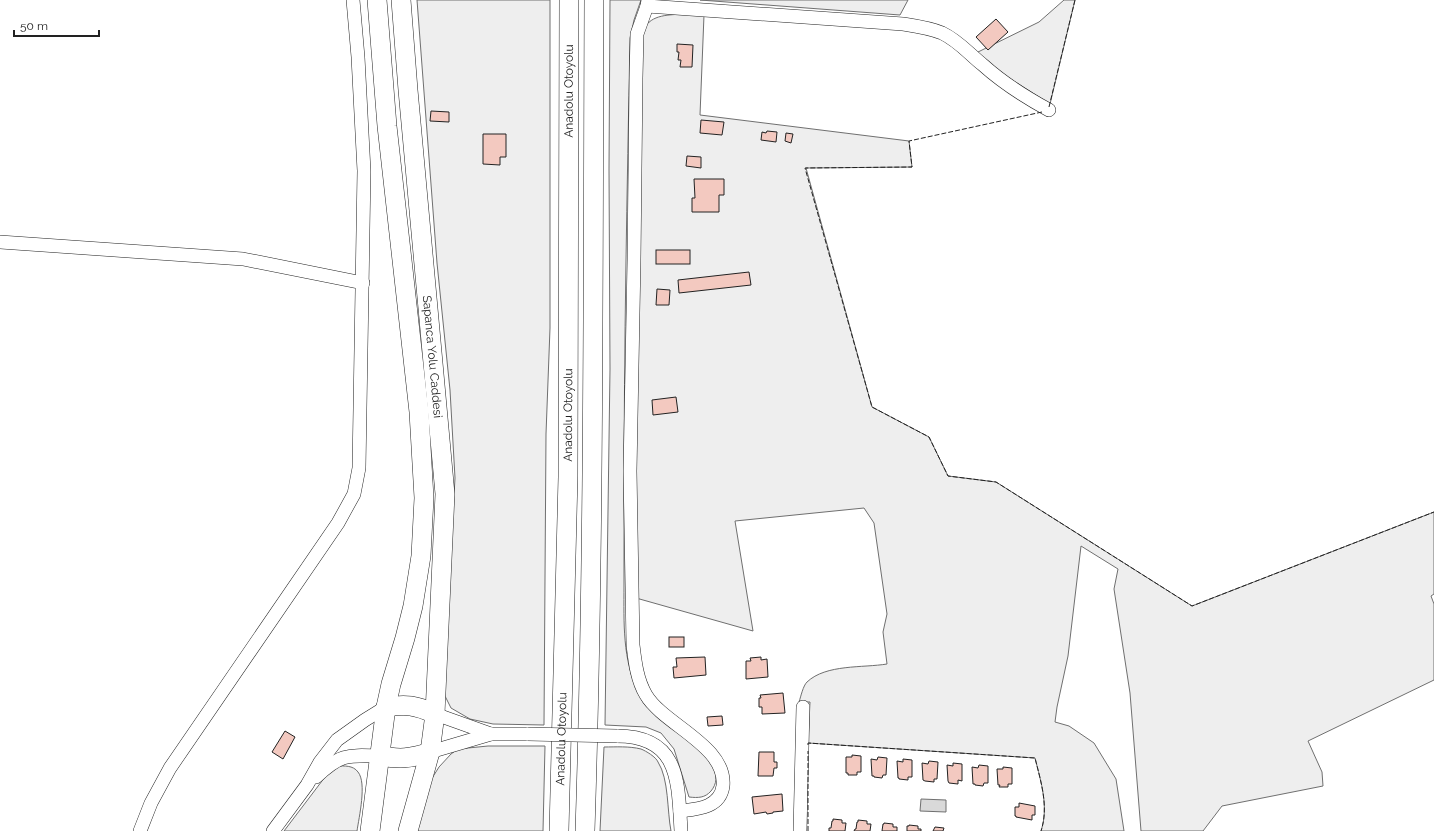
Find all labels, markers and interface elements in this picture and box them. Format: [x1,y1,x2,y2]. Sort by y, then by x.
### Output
scale bar [14,12,99,38]
text: 50 m [20,19,48,33]
street label: Anadolu Otoyolu [562,44,576,138]
street label: Sapanca Yolu Caddesi [420,295,445,419]
street label: Anadolu Otoyolu [561,368,575,462]
street label: Anadolu Otoyolu [553,692,570,786]

